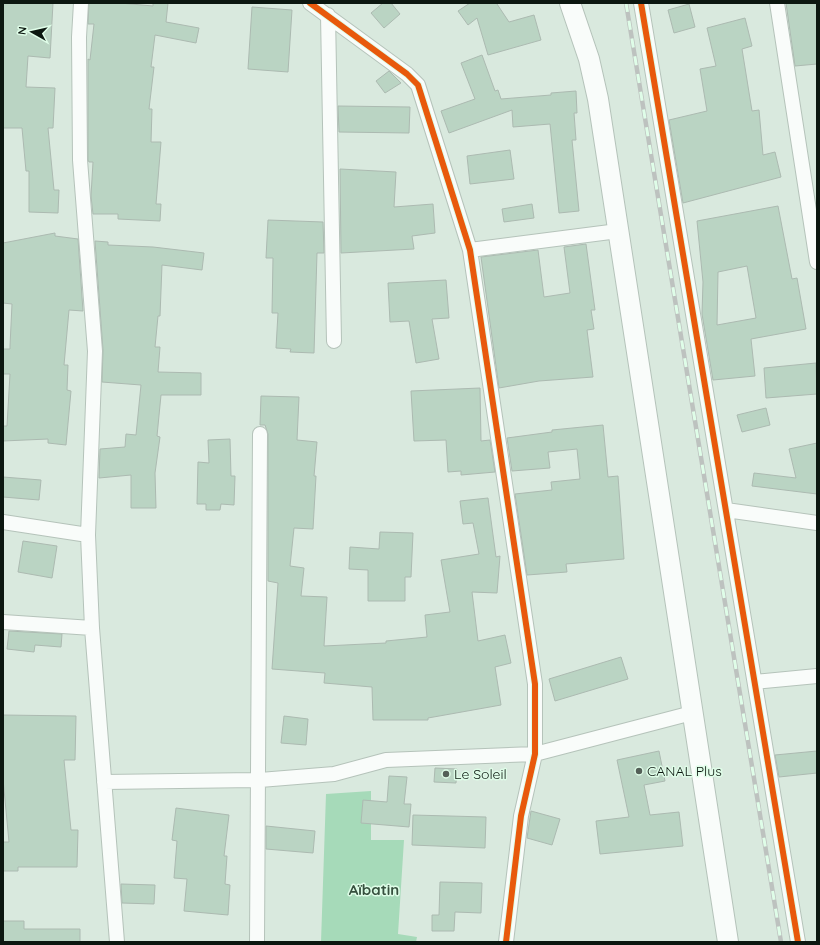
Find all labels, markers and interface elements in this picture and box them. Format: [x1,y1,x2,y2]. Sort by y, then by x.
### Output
north arrow [12,12,52,52]
text: N [15,26,30,36]
place label: CANAL Plus [647,762,722,780]
place label: Le Soleil [454,765,507,783]
marker: CANAL Plus [634,766,644,776]
marker: Le Soleil [441,769,451,779]
district label: Aïbatin [349,880,399,899]

